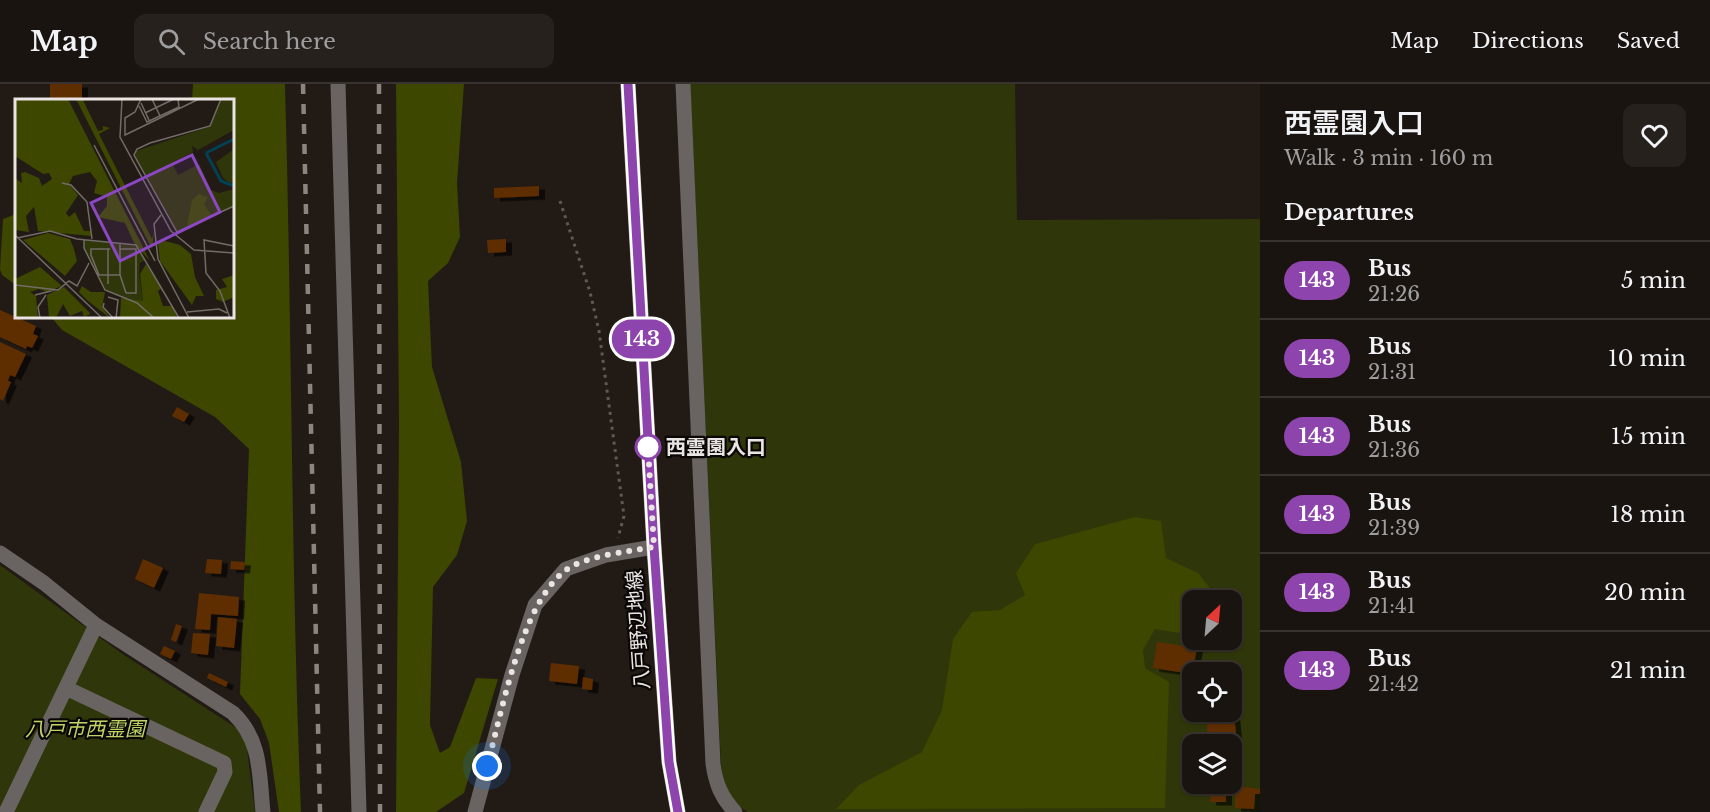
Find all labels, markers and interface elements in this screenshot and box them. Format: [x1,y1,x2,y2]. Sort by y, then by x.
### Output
search box [134,14,554,68]
text: Map [30,24,98,59]
icon: search [155,25,188,58]
text: Search here [203,28,336,55]
text: Map [1390,28,1439,54]
text: Directions [1472,28,1584,54]
text: Saved [1617,28,1680,54]
inset map [15,99,234,318]
button: heart [1623,104,1686,167]
text: 西霊園入口 [1284,106,1424,141]
text: Walk · 3 min · 160 m [1284,146,1493,170]
text: Departures [1284,199,1414,226]
text: Bus [1368,255,1411,282]
text: 143 [1299,267,1335,293]
text: 5 min [1621,267,1686,294]
text: 21:26 [1368,282,1420,306]
line badge: 143 [608,320,676,358]
text: 143 [624,326,660,352]
text: Bus [1368,333,1411,360]
text: 143 [1299,345,1335,371]
text: 10 min [1608,345,1686,372]
text: 21:31 [1368,360,1416,384]
text: Bus [1368,411,1411,438]
text: 143 [1299,423,1335,449]
text: 15 min [1611,423,1686,450]
marker: 西霊園入口 [635,434,661,460]
place label: 西霊園入口 [666,435,766,459]
text: 21:36 [1368,438,1420,462]
text: Bus [1368,489,1411,516]
text: 143 [1299,501,1335,527]
text: 18 min [1610,501,1686,528]
text: 21:39 [1368,516,1420,540]
text: Bus [1368,567,1411,594]
street label: 八戸野辺地線 [622,569,654,691]
text: 143 [1299,579,1335,605]
text: 20 min [1604,579,1686,606]
north arrow [1182,590,1242,650]
map controls [1182,590,1242,794]
text: 21:41 [1368,594,1416,618]
text: Bus [1368,645,1411,672]
text: 143 [1299,657,1335,683]
text: 21 min [1610,657,1686,684]
button: locate [1182,662,1242,722]
text: 21:42 [1368,672,1419,696]
park label: 八戸市西霊園 [25,717,148,741]
button: layers [1182,734,1242,794]
your location [472,751,502,781]

